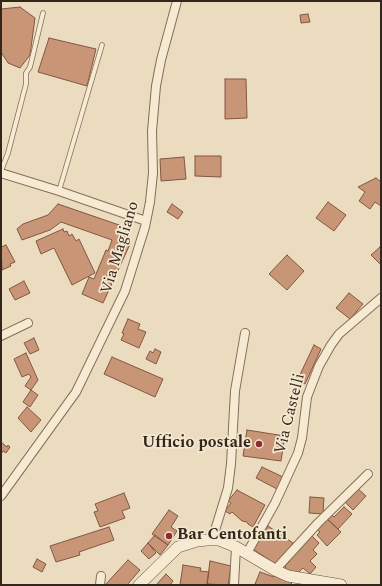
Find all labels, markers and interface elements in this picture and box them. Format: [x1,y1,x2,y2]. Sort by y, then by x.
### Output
street label: Via Magliano [98,199,144,297]
street label: Via Castelli [272,372,310,456]
place label: Ufficio postale [142,434,251,454]
marker: Ufficio postale [254,439,264,449]
place label: Bar Centofanti [177,526,287,546]
marker: Bar Centofanti [164,531,174,541]

